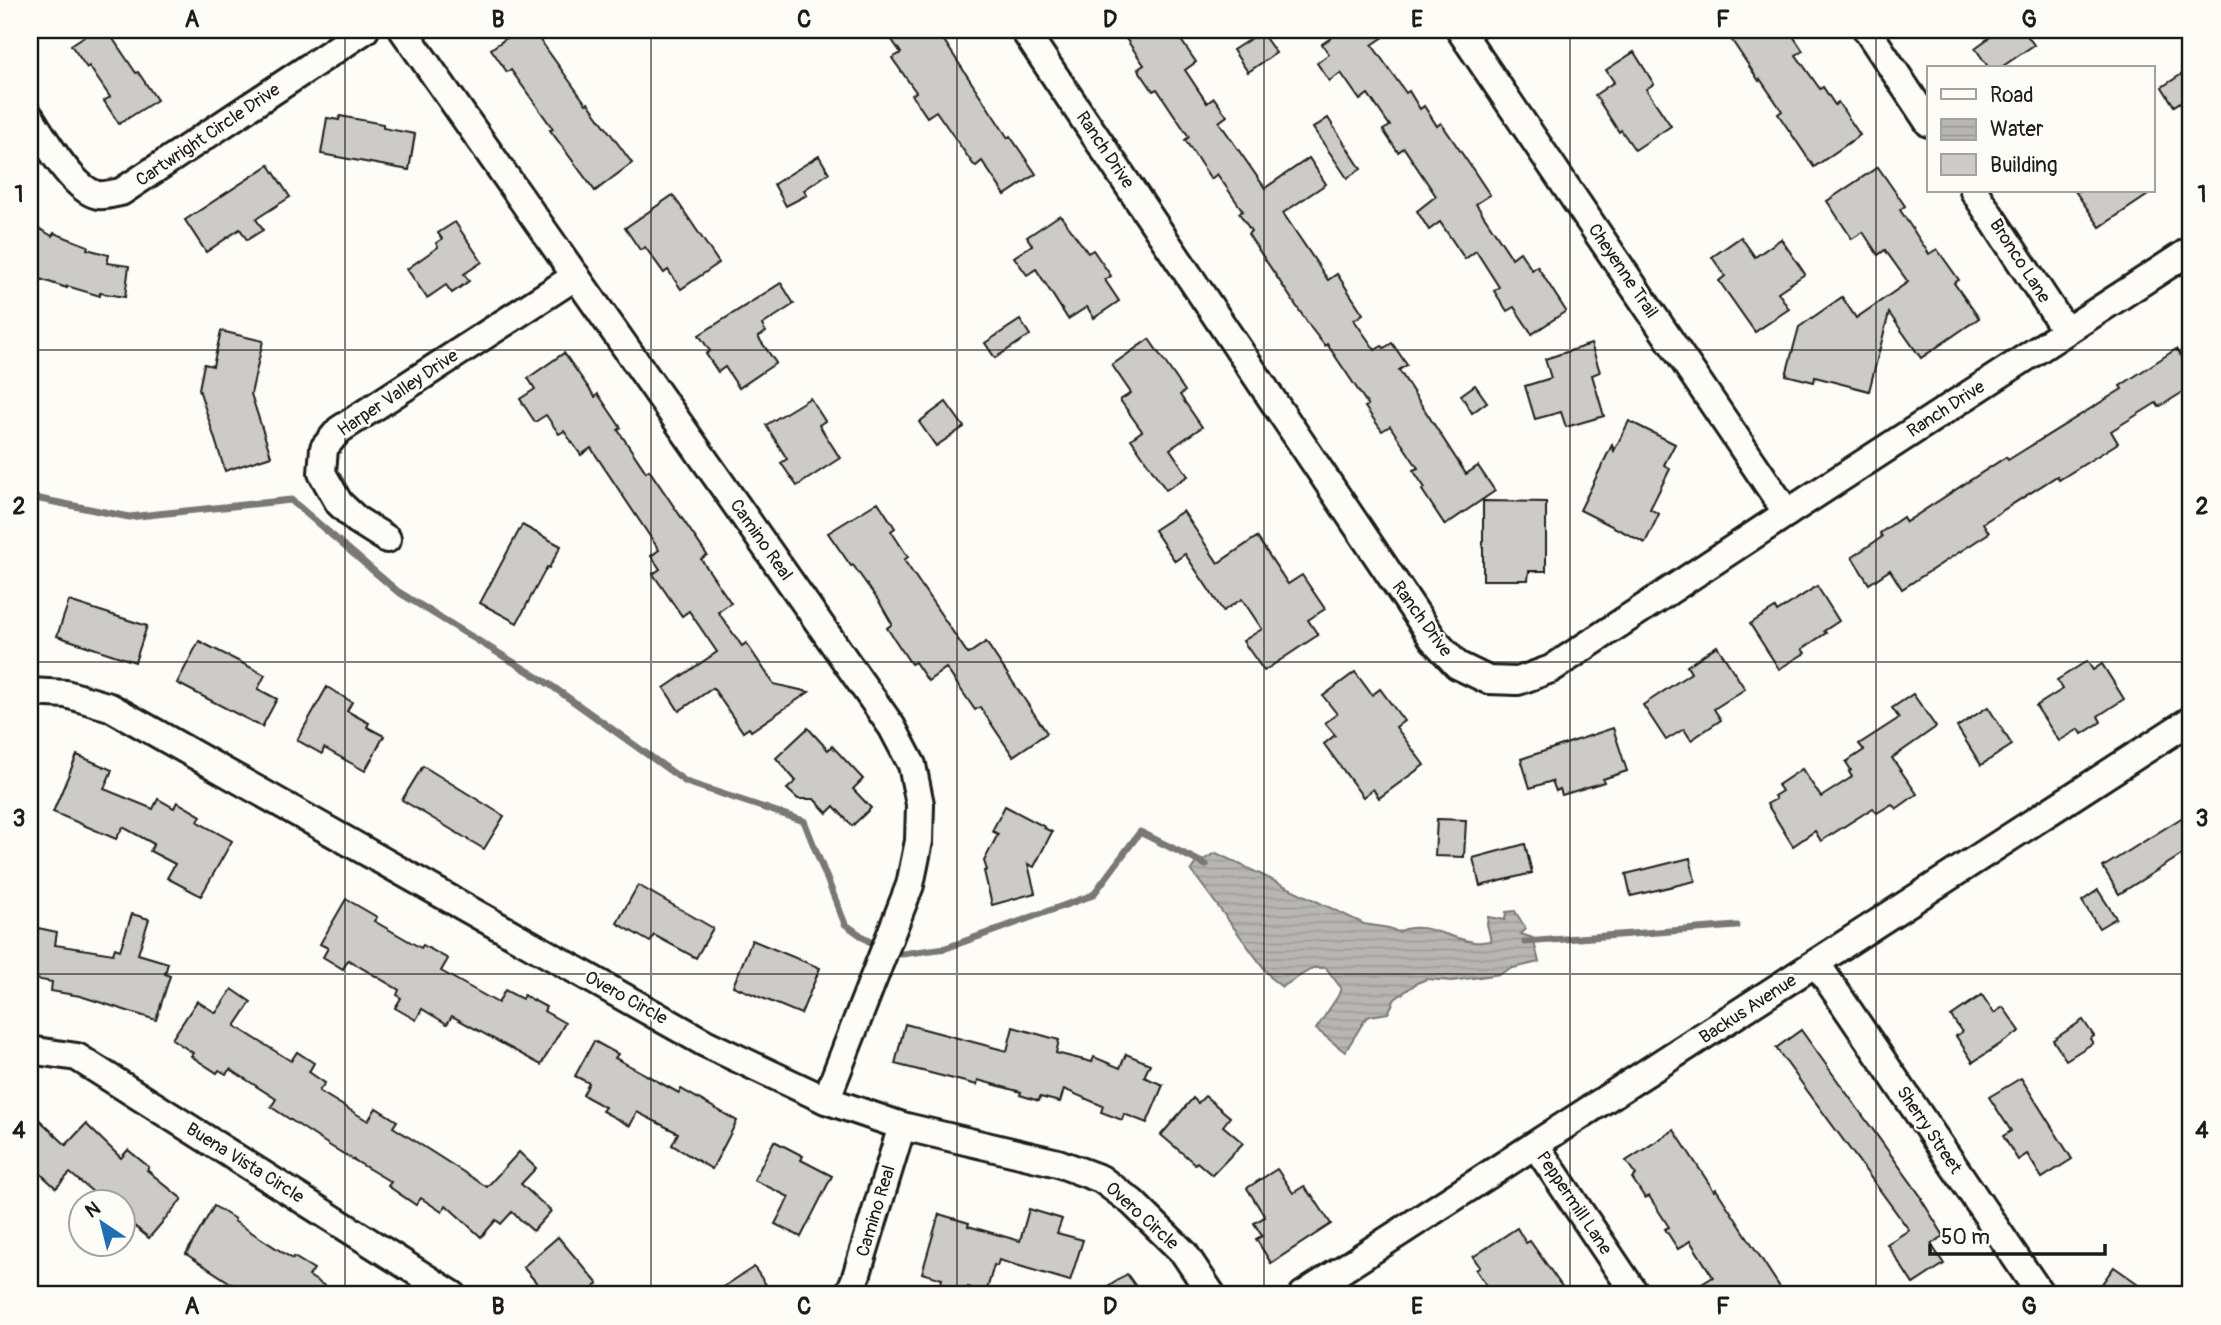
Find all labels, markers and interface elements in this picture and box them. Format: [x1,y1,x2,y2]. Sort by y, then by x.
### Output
text: A [185,5,200,34]
text: B [491,5,505,34]
text: C [797,5,811,34]
text: D [1103,5,1117,34]
text: E [1411,5,1423,34]
text: F [1716,5,1730,34]
text: G [2021,5,2037,34]
legend [1927,66,2154,192]
street label: Cartwright Circle Drive [131,78,285,192]
text: Road [1990,82,2034,109]
street label: Ranch Drive [1071,107,1139,193]
text: Water [1990,116,2044,143]
text: Building [1990,152,2057,179]
text: 1 [15,180,24,209]
text: 1 [2198,180,2207,209]
street label: Bronco Lane [1984,215,2056,307]
street label: Cheyenne Trail [1583,219,1663,323]
street label: Harper Valley Drive [333,344,463,442]
street label: Ranch Drive [1903,375,1989,443]
text: 2 [13,492,26,521]
text: 2 [2196,492,2209,521]
street label: Camino Real [724,495,798,585]
street label: Ranch Drive [1387,576,1457,662]
text: 3 [13,804,25,833]
text: 3 [2196,804,2208,833]
street label: Overo Circle [581,966,672,1030]
street label: Backus Avenue [1695,969,1801,1049]
street label: Sherry Street [1891,1082,1967,1179]
text: 4 [12,1116,26,1145]
text: 4 [2195,1116,2209,1145]
street label: Buena Vista Circle [182,1118,308,1209]
street label: Peppermill Lane [1531,1147,1617,1259]
street label: Camino Real [851,1162,901,1260]
street label: Overo Circle [1100,1177,1184,1255]
north arrow [66,1188,136,1258]
text: N [81,1196,105,1223]
scale bar [1930,1213,2106,1257]
text: 50 m [1941,1224,1990,1251]
text: A [185,1292,200,1321]
text: B [491,1292,505,1321]
text: C [797,1292,811,1321]
text: D [1103,1292,1117,1321]
text: E [1411,1292,1423,1321]
text: F [1716,1292,1730,1321]
text: G [2021,1292,2037,1321]

